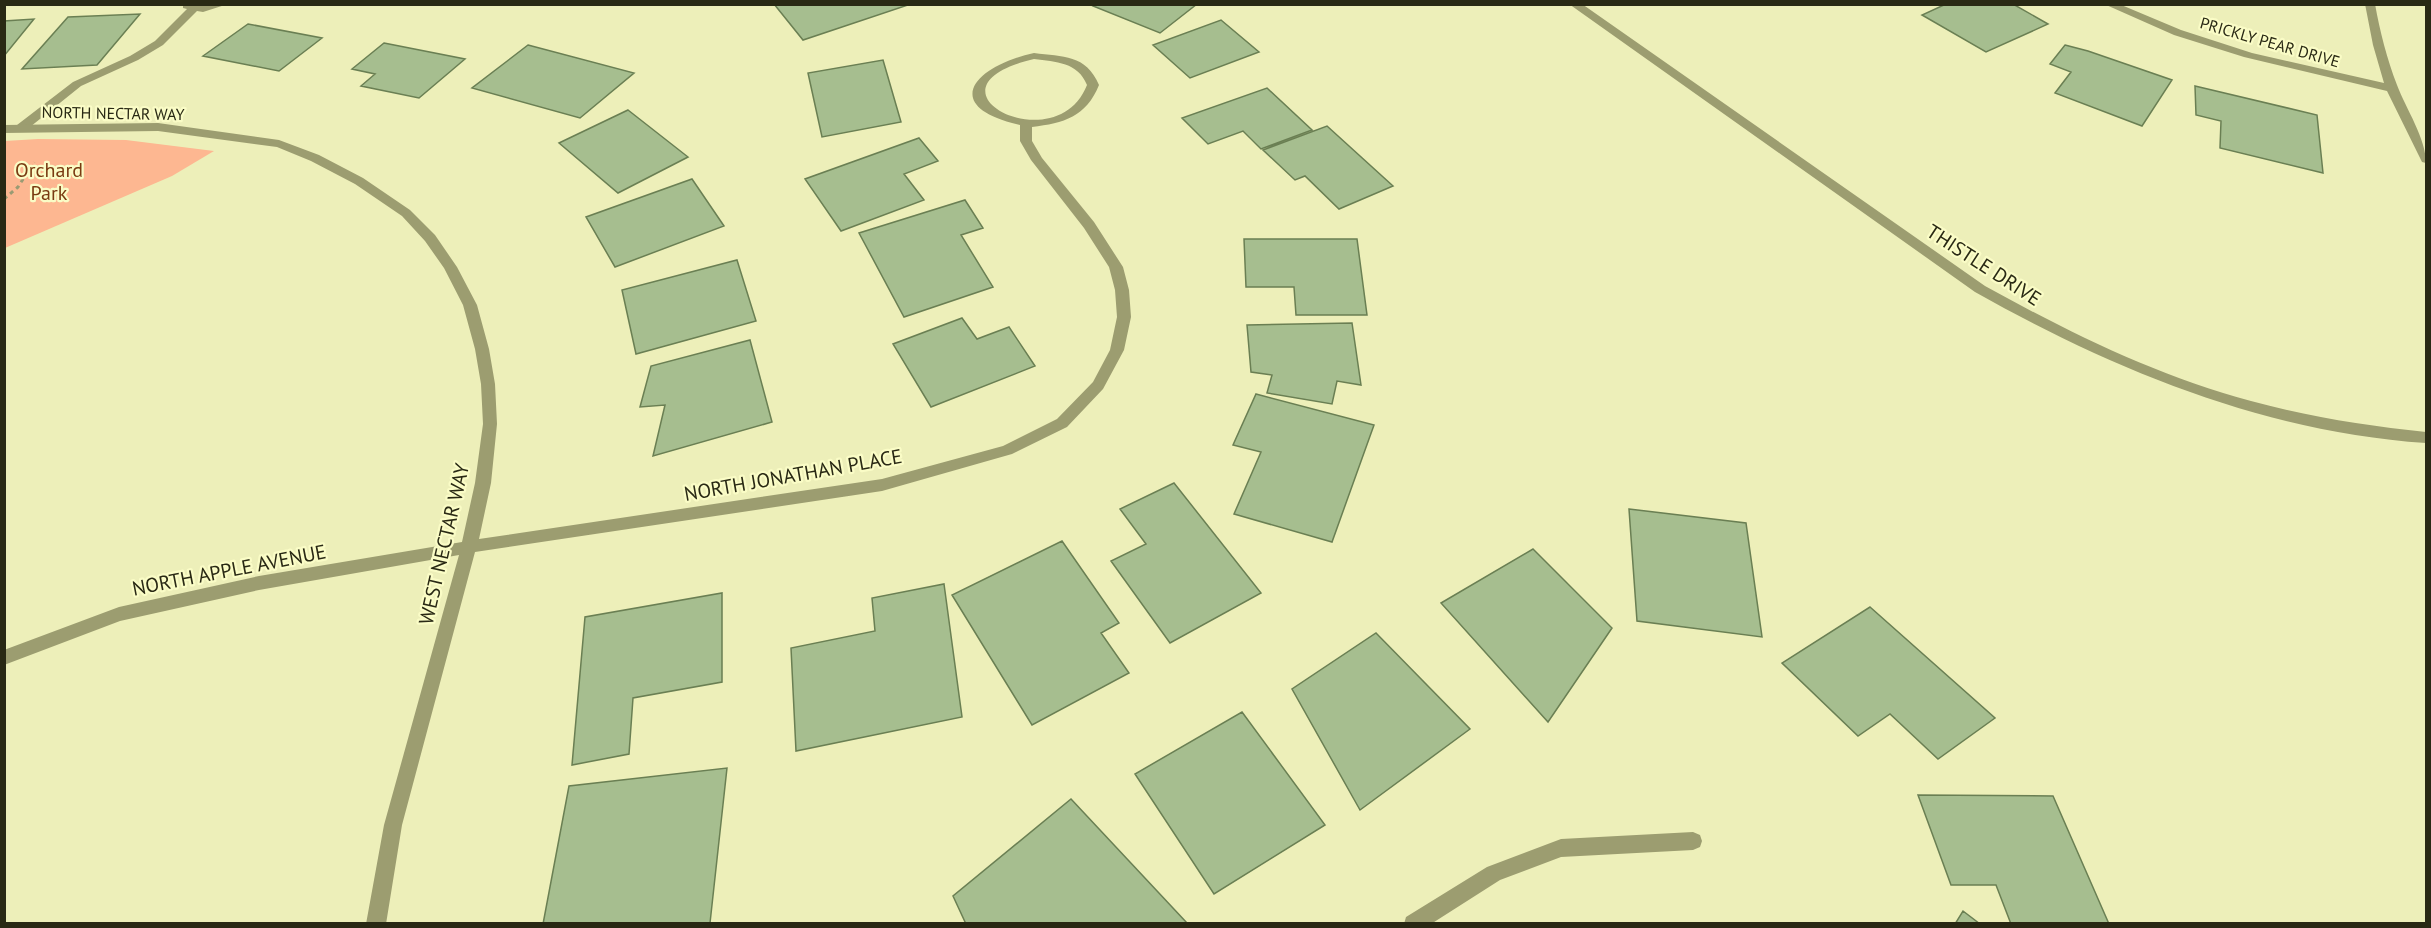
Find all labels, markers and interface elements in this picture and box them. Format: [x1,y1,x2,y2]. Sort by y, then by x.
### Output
street label: PRICKLY PEAR DRIVE [2198,12,2342,72]
street label: NORTH NECTAR WAY [41,102,185,124]
park label: Orchard Park [15,157,83,206]
street label: THISTLE DRIVE [1922,218,2046,312]
street label: NORTH JONATHAN PLACE [682,443,904,507]
street label: WEST NECTAR WAY [413,460,475,627]
street label: NORTH APPLE AVENUE [130,538,328,602]

